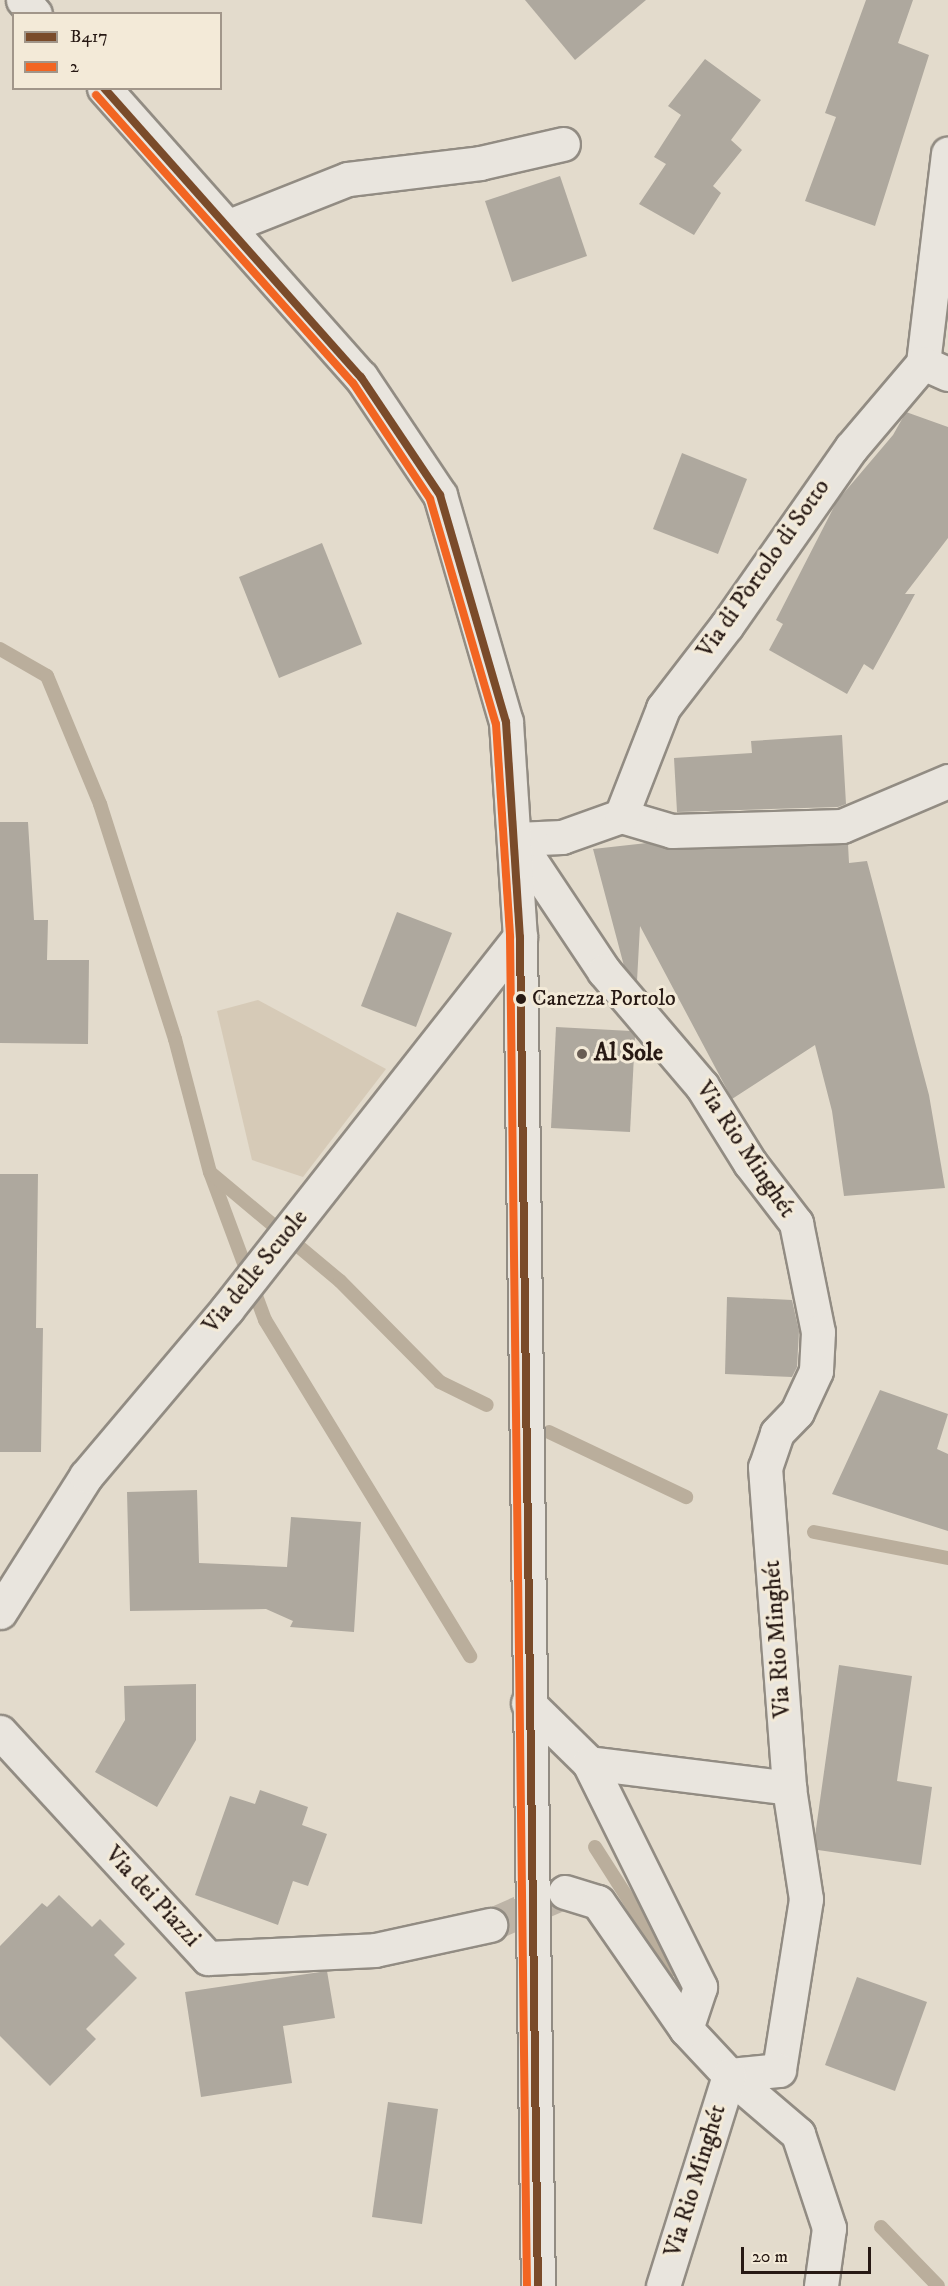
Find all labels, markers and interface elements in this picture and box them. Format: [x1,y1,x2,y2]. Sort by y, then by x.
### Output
legend [12,12,222,90]
text: B417 [70,26,108,48]
text: 2 [70,56,79,78]
street label: Via di Pòrtolo di Sotto [691,474,837,664]
place label: Canezza Portolo [532,986,676,1012]
marker: Canezza Portolo [515,993,527,1005]
place label: Al Sole [594,1040,663,1068]
marker: Al Sole [575,1047,589,1061]
street label: Via Rio Minghét [689,1076,801,1224]
street label: Via delle Scuole [197,1204,315,1340]
street label: Via Rio Minghét [758,1559,798,1719]
street label: Via dei Piazzi [98,1841,206,1953]
street label: Via Rio Minghét [659,2101,733,2261]
scale bar [744,2235,874,2273]
text: 20 m [752,2246,788,2268]

